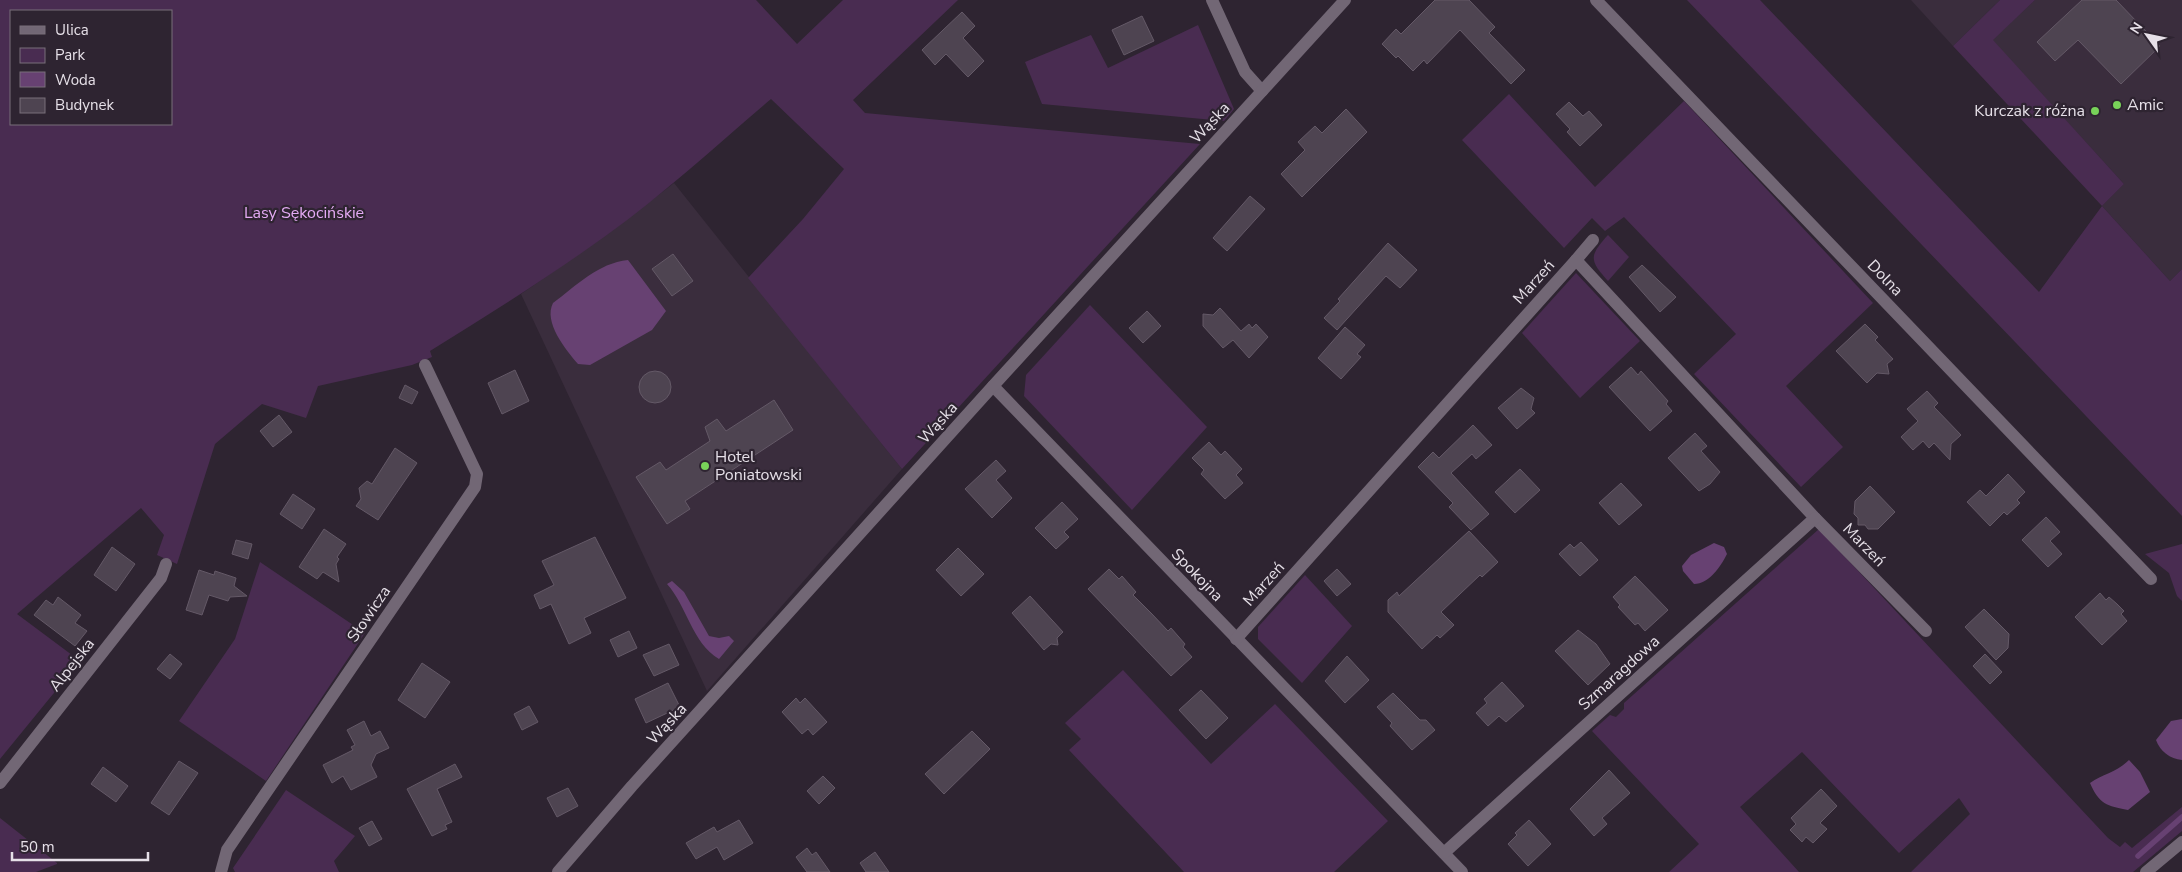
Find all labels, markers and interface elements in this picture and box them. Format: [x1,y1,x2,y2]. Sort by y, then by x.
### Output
legend [10,10,172,125]
north arrow [2122,10,2172,60]
text: N [2126,19,2147,38]
text: Ulica [55,20,89,40]
text: Park [55,45,85,65]
text: Woda [55,70,96,90]
place label: Amic [2127,94,2164,116]
text: Budynek [55,95,115,115]
street label: Wąska [1185,97,1235,149]
marker: Amic [2111,99,2123,111]
place label: Kurczak z różna [1974,100,2085,122]
marker: Kurczak z różna [2089,105,2101,117]
park label: Lasy Sękocińskie [244,202,364,224]
street label: Marzeń [1508,255,1560,309]
street label: Dolna [1862,255,1908,301]
street label: Wąska [913,397,963,449]
place label: Hotel Poniatowski [715,446,802,486]
marker: Hotel Poniatowski [699,460,711,472]
street label: Marzeń [1838,518,1890,572]
street label: Spokojna [1166,544,1228,606]
street label: Marzeń [1238,557,1290,611]
street label: Słowicza [342,581,396,647]
street label: Szmaragdowa [1573,630,1665,716]
street label: Alpejska [44,634,100,696]
street label: Wąska [642,698,692,750]
scale bar [12,830,149,862]
text: 50 m [20,837,55,857]

